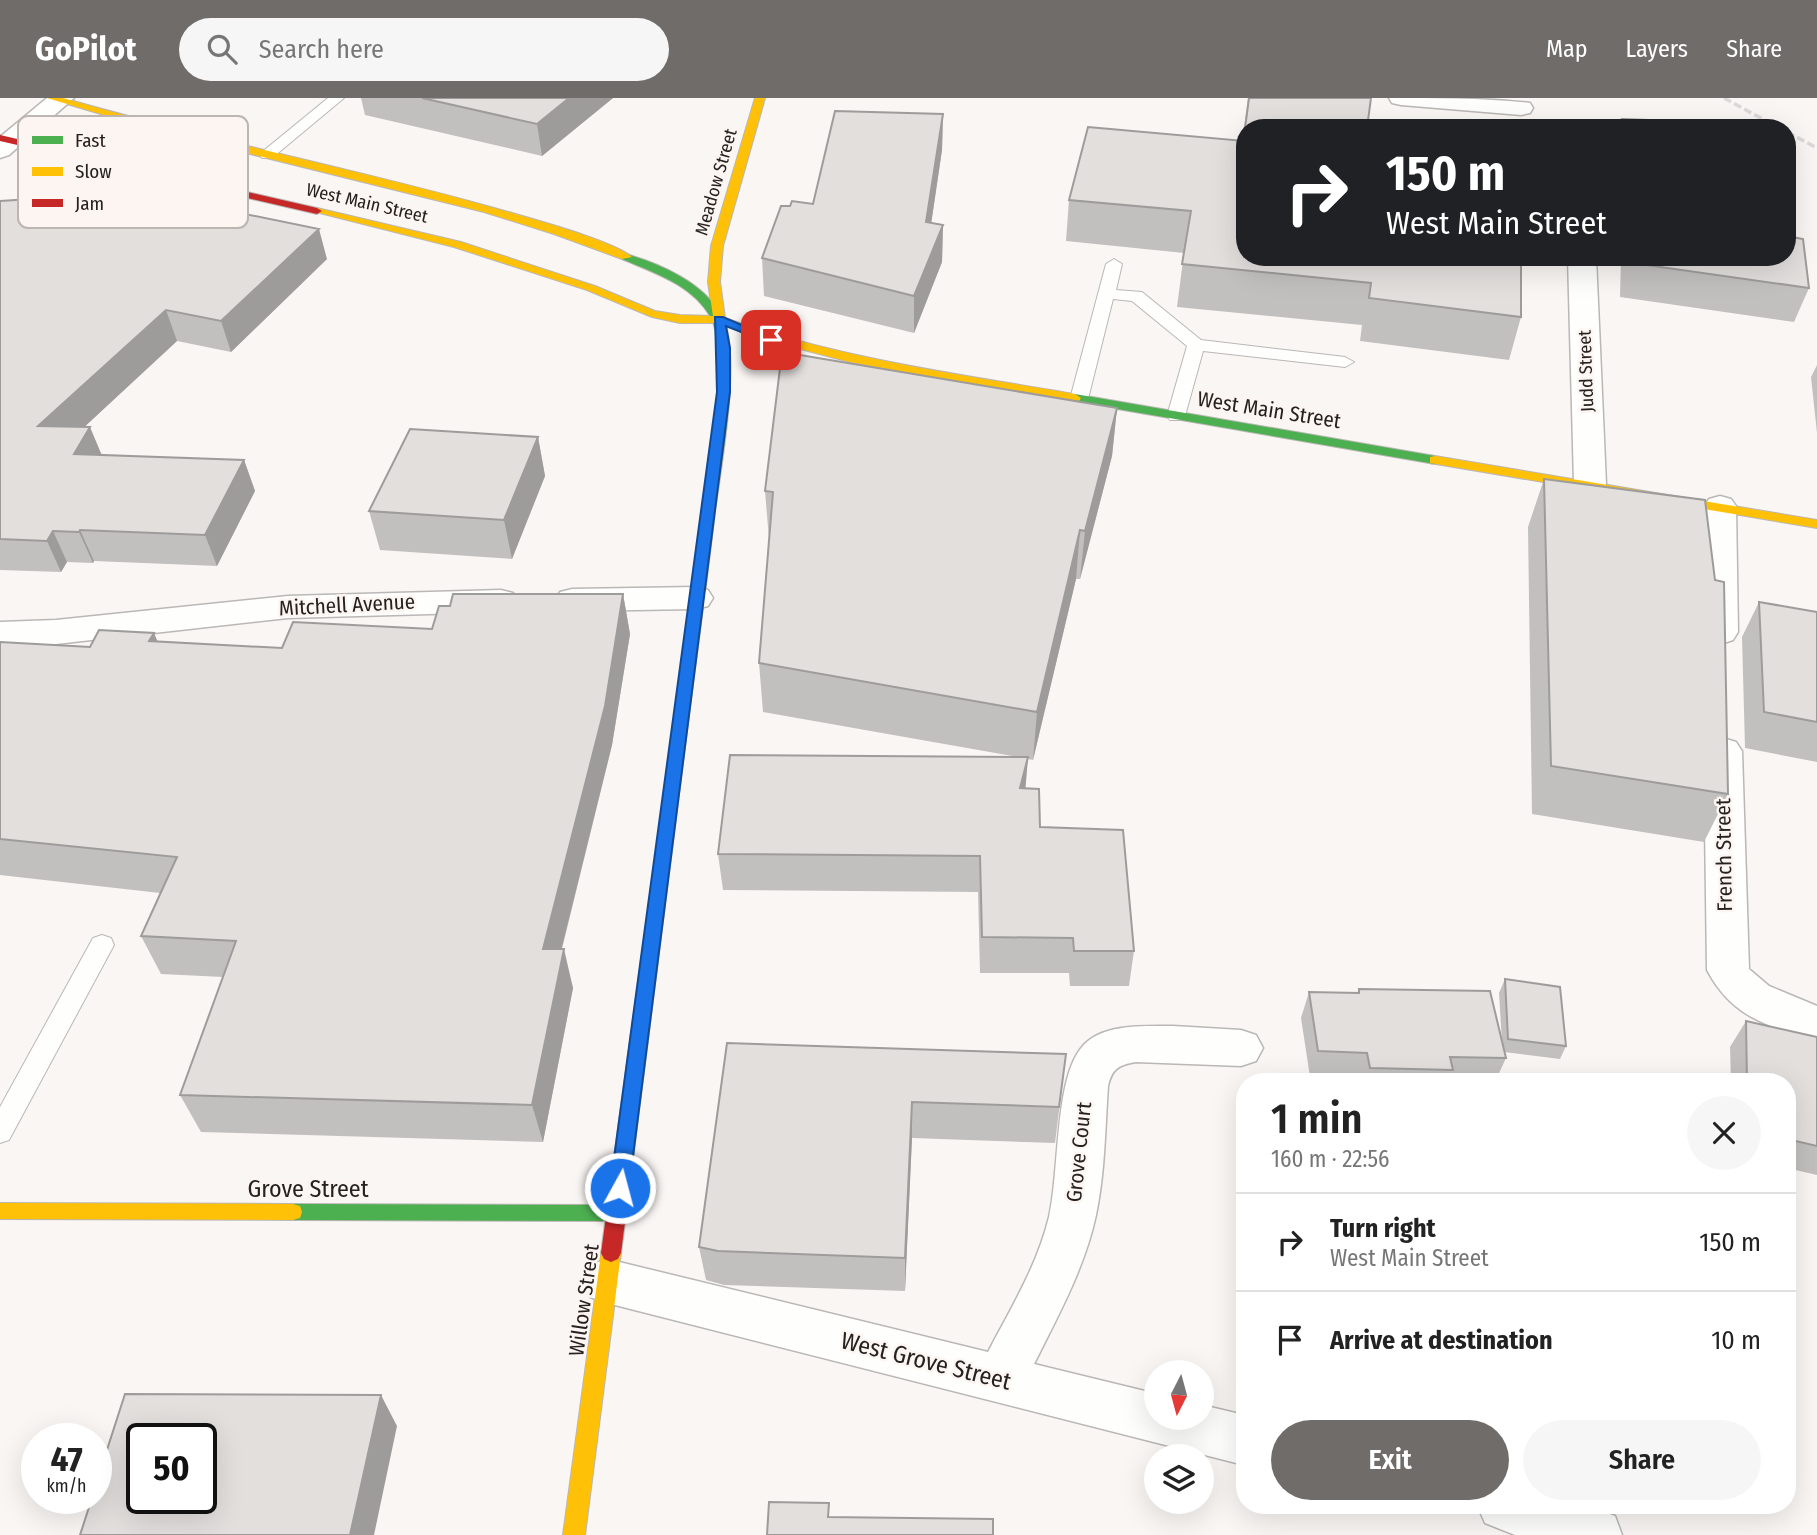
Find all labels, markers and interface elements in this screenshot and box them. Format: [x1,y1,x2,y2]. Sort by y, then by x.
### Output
search box [179,18,669,81]
text: GoPilot [35,29,137,69]
icon: search [203,30,241,68]
text: Search here [259,34,384,65]
text: Map [1546,35,1588,63]
text: Layers [1626,35,1688,63]
text: Share [1726,35,1782,63]
legend [18,116,248,228]
street label: Meadow Street [690,126,742,238]
text: Fast [75,129,106,152]
text: 150 m [1386,144,1505,203]
icon: right [1271,147,1362,238]
text: Slow [75,160,112,183]
street label: West Main Street [304,178,430,228]
text: Jam [75,192,104,215]
text: West Main Street [1386,204,1607,242]
pin [741,310,801,370]
icon: arrive [752,321,790,359]
street label: Judd Street [1574,329,1598,412]
street label: West Main Street [1195,386,1343,434]
street label: Mitchell Avenue [278,588,416,622]
street label: French Street [1710,798,1738,912]
text: 1 min [1271,1094,1362,1144]
button: close [1687,1096,1761,1170]
street label: Grove Court [1061,1100,1097,1203]
text: 160 m · 22:56 [1271,1145,1389,1173]
position arrow [583,1151,657,1225]
street label: Grove Street [247,1175,369,1203]
text: Turn right [1330,1213,1436,1244]
icon: right [1271,1223,1309,1261]
text: 150 m [1699,1227,1761,1258]
street label: Willow Street [563,1242,605,1358]
text: West Main Street [1330,1244,1489,1272]
icon: arrive [1271,1321,1309,1359]
text: Arrive at destination [1330,1325,1553,1356]
text: 10 m [1711,1325,1761,1356]
street label: West Grove Street [838,1326,1014,1396]
north arrow [1144,1360,1214,1430]
map controls [1144,1360,1214,1514]
button: Exit [1271,1420,1509,1500]
button: Share [1523,1420,1761,1500]
speed limit sign: 50 [126,1423,217,1514]
text: 47 [50,1438,83,1480]
button: layers [1144,1444,1214,1514]
text: km/h [46,1475,87,1497]

